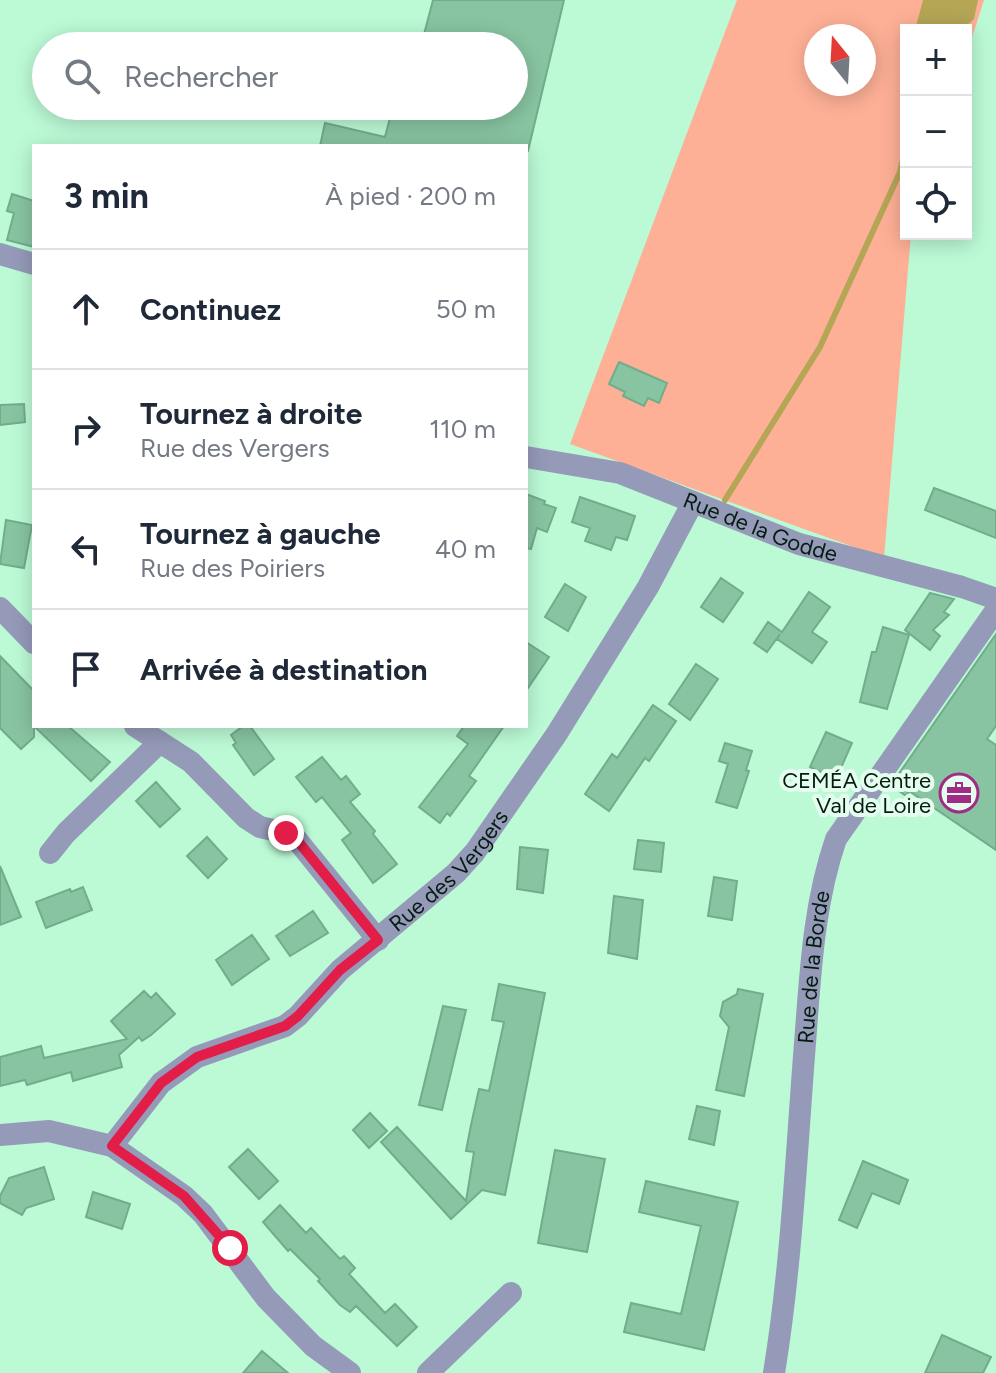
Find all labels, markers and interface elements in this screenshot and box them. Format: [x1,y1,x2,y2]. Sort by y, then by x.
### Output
north arrow [804,24,876,96]
map controls [900,24,972,240]
button: + [900,24,972,96]
search box [32,32,528,120]
icon: search [60,54,104,98]
text: Rechercher [124,58,278,95]
button: − [900,96,972,168]
button: locate [900,168,972,240]
text: 3 min [64,176,149,217]
text: À pied · 200 m [325,180,496,212]
icon: ahead [64,287,108,331]
text: Continuez [140,291,281,328]
text: 50 m [436,293,496,325]
text: Tournez à droite [140,395,362,432]
icon: right [64,407,108,451]
text: 110 m [429,413,496,445]
text: Rue des Vergers [140,432,330,464]
street label: Rue de la Godde [679,486,840,568]
text: Tournez à gauche [140,515,381,552]
icon: left [64,527,108,571]
text: 40 m [435,533,496,565]
text: Rue des Poiriers [140,552,325,584]
icon: arrive [64,647,108,691]
text: Arrivée à destination [140,651,427,688]
place label: CEMÉA Centre Val de Loire [782,767,931,819]
office icon: CEMÉA Centre Val de Loire [938,772,980,814]
street label: Rue des Vergers [383,805,514,937]
route end [268,815,304,851]
street label: Rue de la Borde [792,888,836,1045]
route start [212,1230,248,1266]

